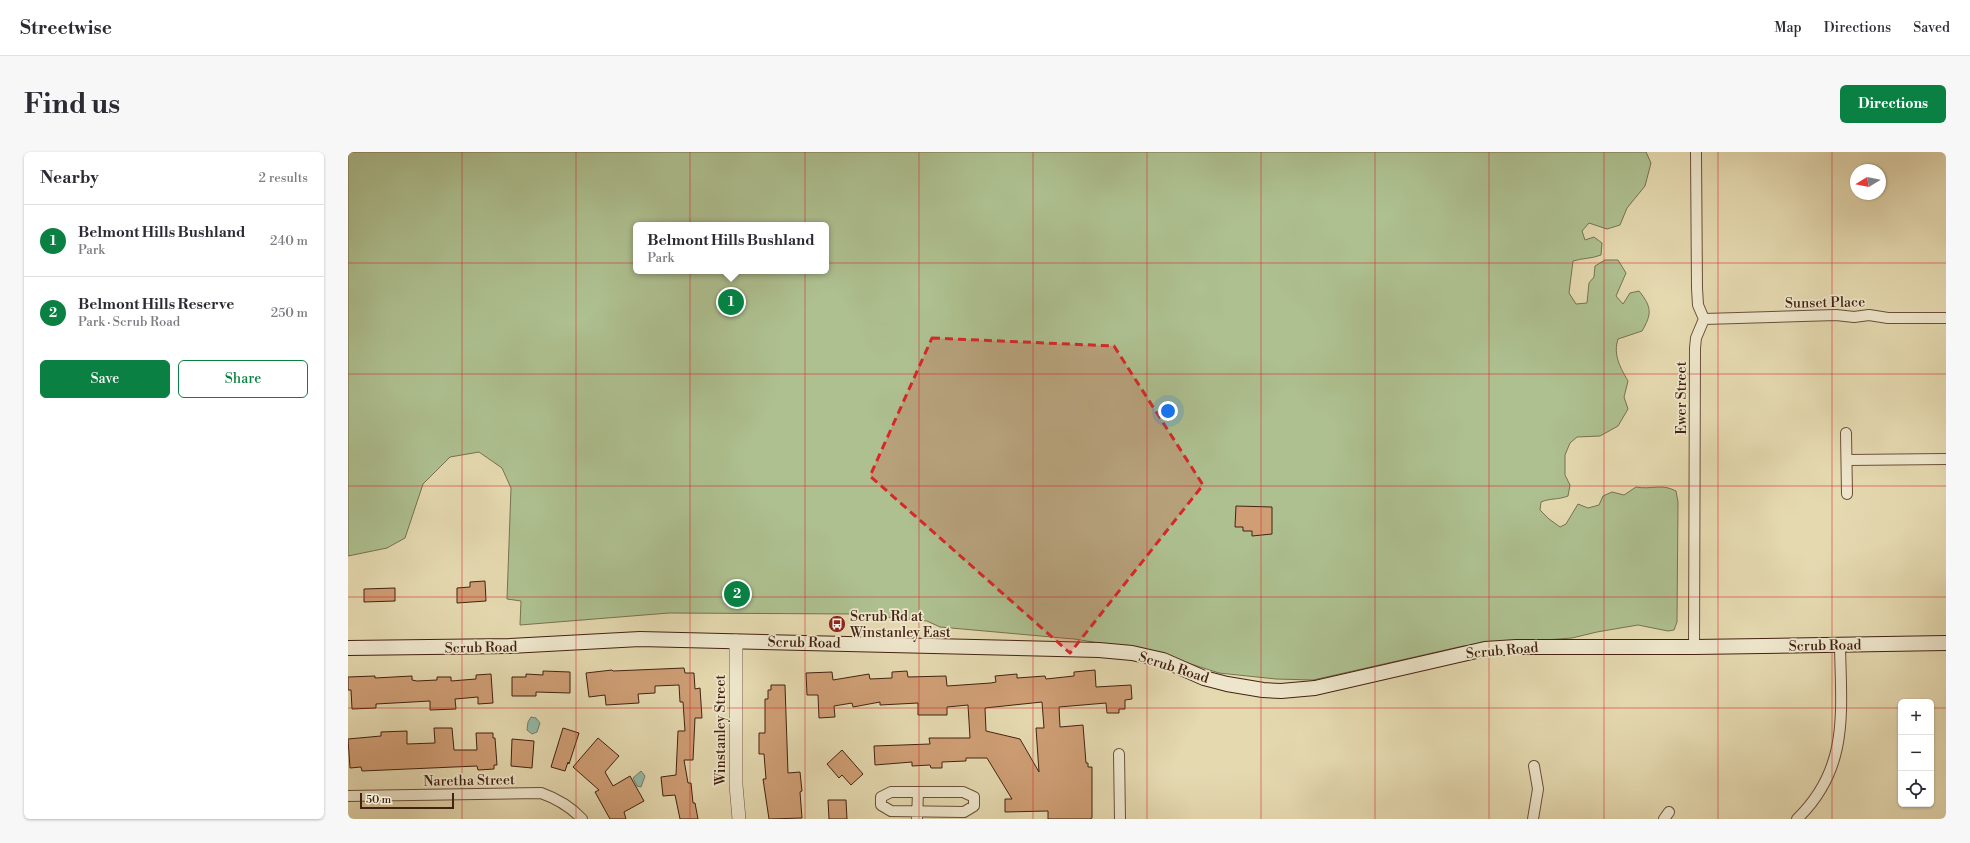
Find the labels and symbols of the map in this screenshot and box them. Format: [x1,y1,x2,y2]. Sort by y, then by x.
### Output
north arrow [1850,164,1886,200]
pin: 1 [718,287,744,317]
street label: Sunset Place [1785,293,1865,313]
street label: Ewer Street [1673,361,1691,435]
your location [1158,401,1178,421]
pin: 2 [724,579,750,609]
place label: Scrub Rd at Winstanley East [849,608,951,642]
bus stop icon: Scrub Rd at Winstanley East [827,614,847,634]
street label: Scrub Road [767,633,841,653]
street label: Scrub Road [1788,636,1862,656]
street label: Scrub Road [444,638,518,658]
street label: Scrub Road [1465,639,1539,663]
street label: Scrub Road [1136,648,1211,688]
street label: Winstanley Street [712,675,730,786]
street label: Naretha Street [423,771,515,791]
scale bar [360,791,454,810]

